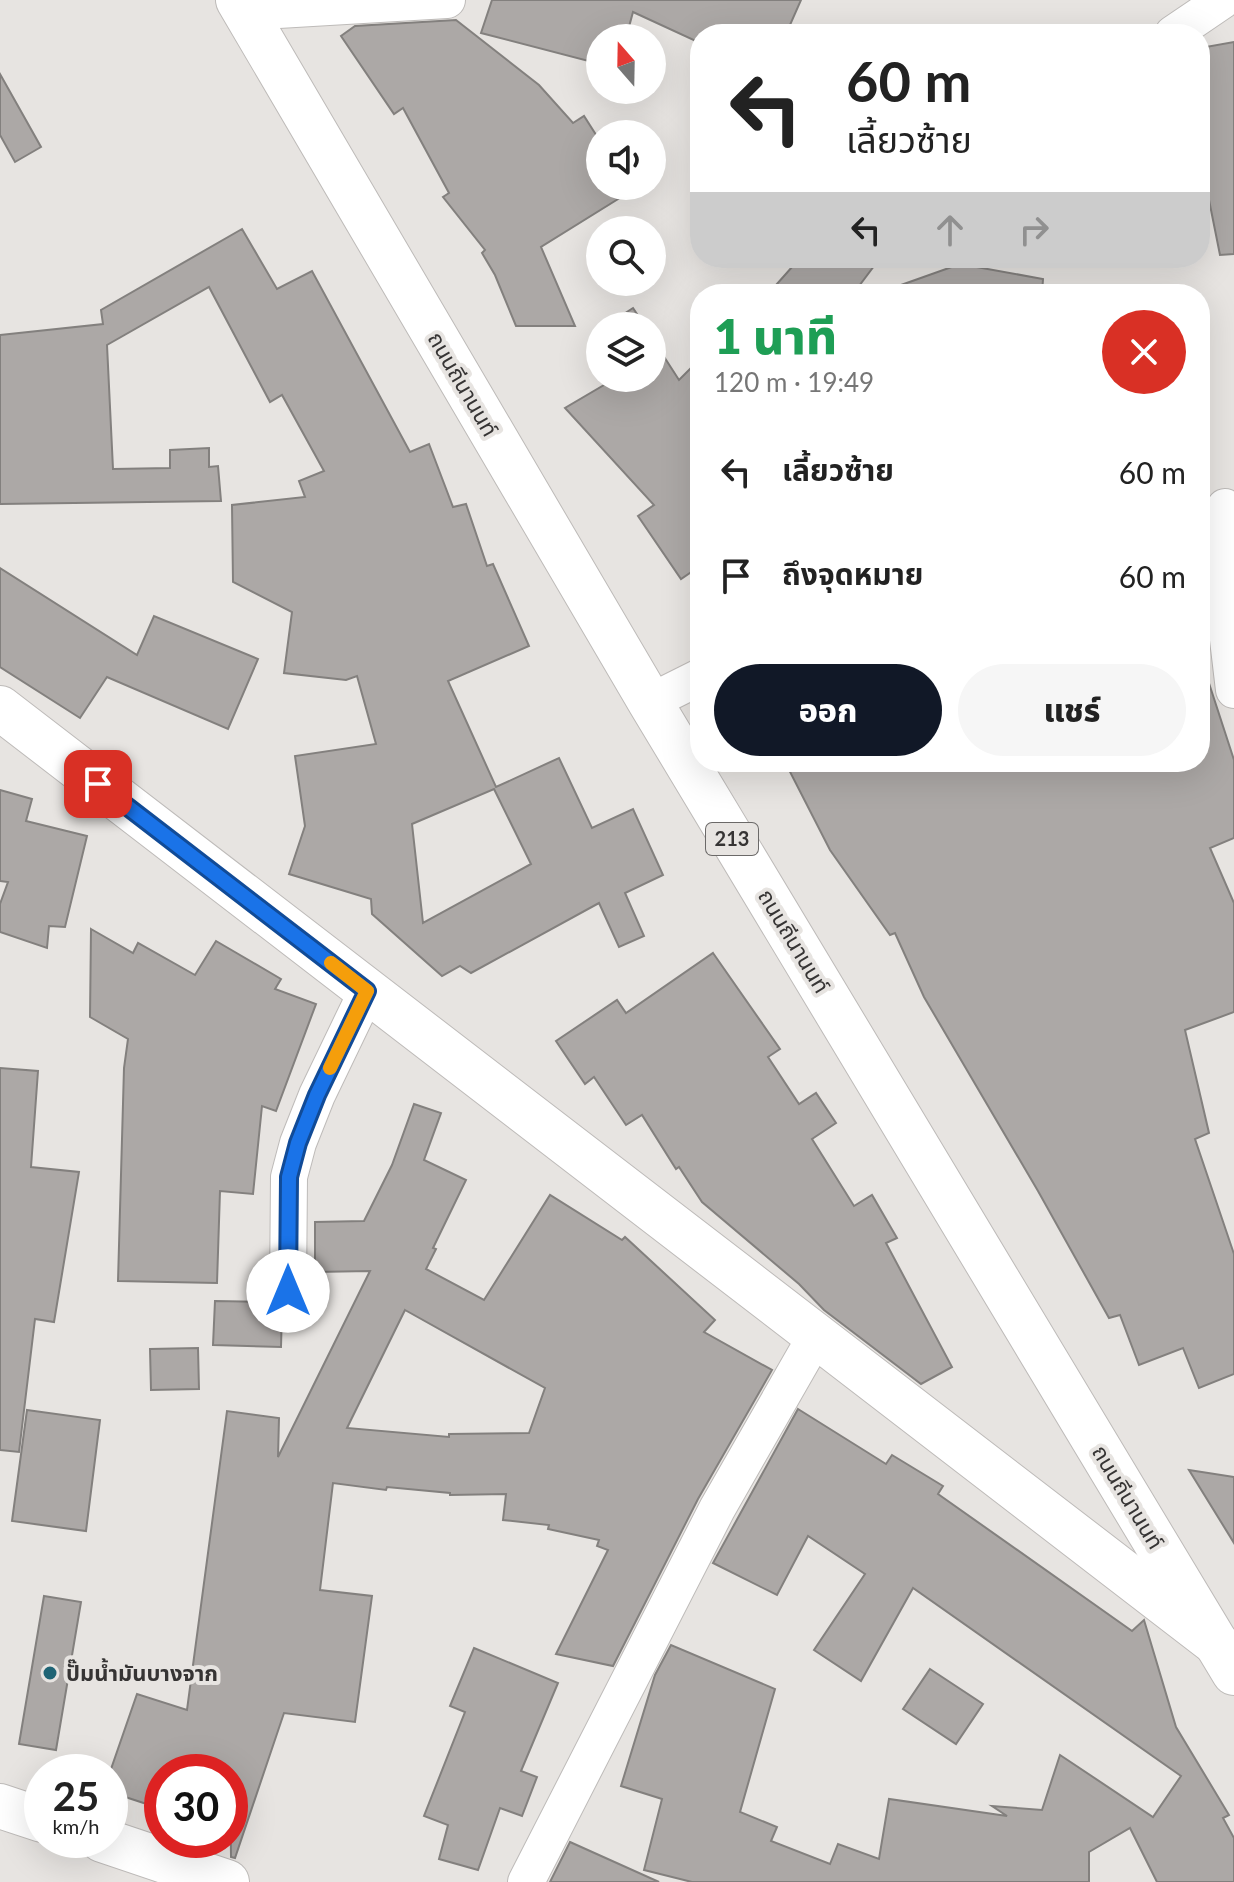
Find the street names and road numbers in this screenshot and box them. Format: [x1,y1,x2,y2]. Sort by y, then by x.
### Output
street label: ถนนถีนานนท์ [423,327,504,441]
road number: 213 [706,823,758,855]
street label: ถนนถีนานนท์ [753,884,836,998]
street label: ถนนถีนานนท์ [1087,1440,1170,1554]

